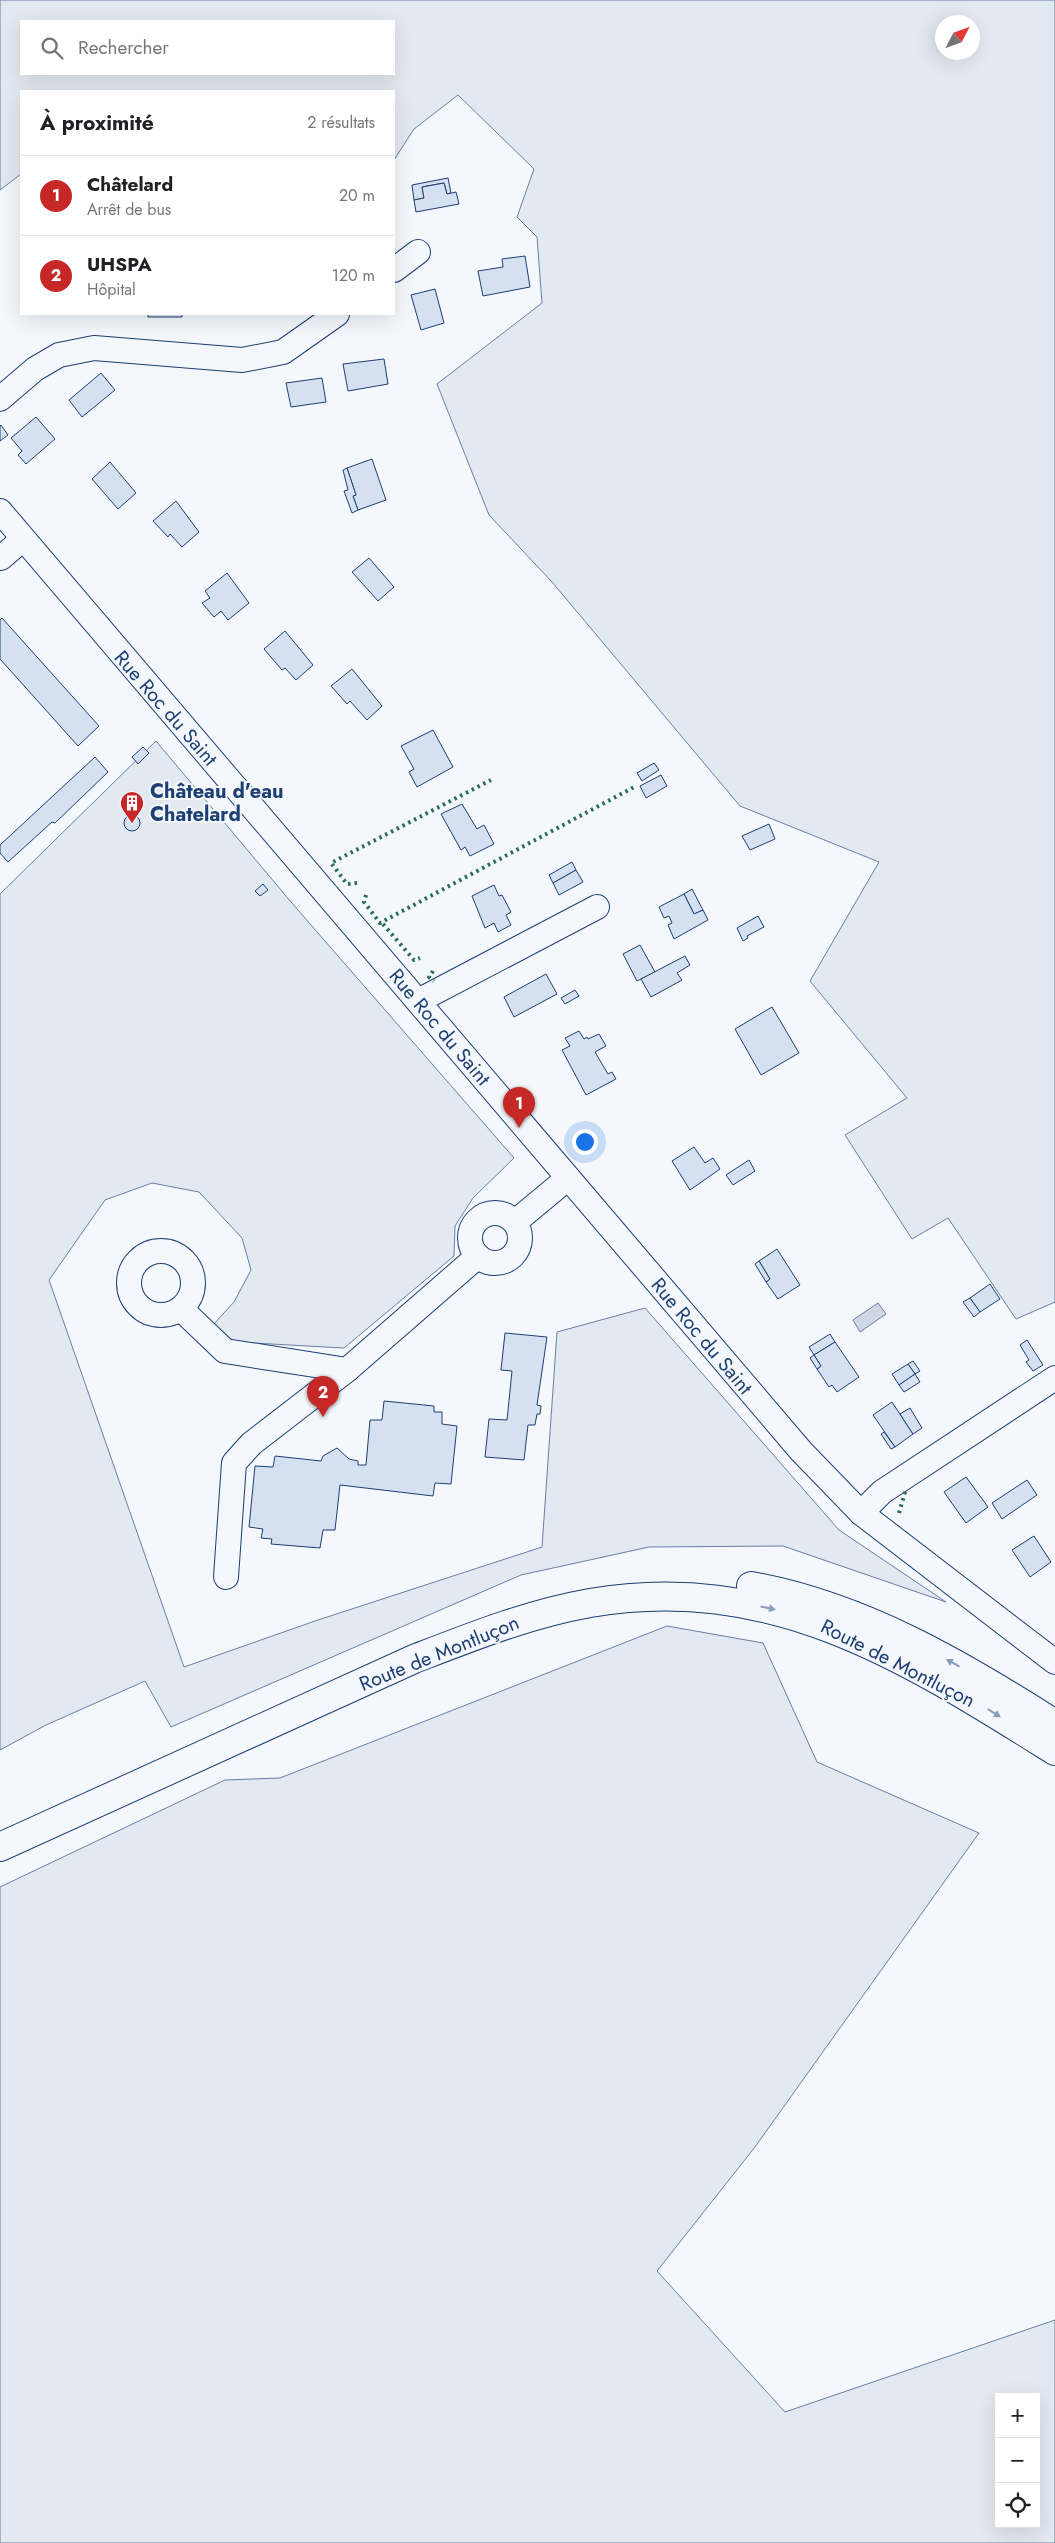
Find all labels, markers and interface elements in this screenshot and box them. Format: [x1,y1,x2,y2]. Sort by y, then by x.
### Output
north arrow [935,15,980,60]
search box [20,20,395,75]
icon: search [38,34,66,62]
text: Rechercher [78,34,169,61]
text: À proximité [40,108,154,138]
text: 2 résultats [307,111,375,134]
text: Châtelard [87,171,173,198]
text: 1 [52,184,60,207]
text: 20 m [339,184,375,207]
text: Arrêt de bus [87,198,171,221]
text: UHSPA [87,251,152,278]
text: 2 [51,264,61,287]
text: 120 m [332,264,375,287]
text: Hôpital [87,278,136,301]
street label: Rue Roc du Saint [107,644,224,773]
place label: Château d'eau Chatelard [150,777,284,829]
building icon: Château d'eau Chatelard [119,790,145,824]
street label: Rue Roc du Saint [382,963,497,1092]
pin: 1 [503,1087,535,1128]
your location [572,1129,598,1155]
street label: Rue Roc du Saint [644,1272,759,1401]
pin: 2 [307,1376,339,1417]
one-way arrow [760,1604,775,1612]
street label: Route de Montluçon [355,1608,523,1699]
street label: Route de Montluçon [815,1612,980,1715]
one-way arrow [946,1659,960,1667]
one-way arrow [987,1708,1000,1717]
map controls [995,2393,1040,2528]
button: + [995,2393,1040,2438]
button: − [995,2438,1040,2483]
button: locate [995,2483,1040,2528]

